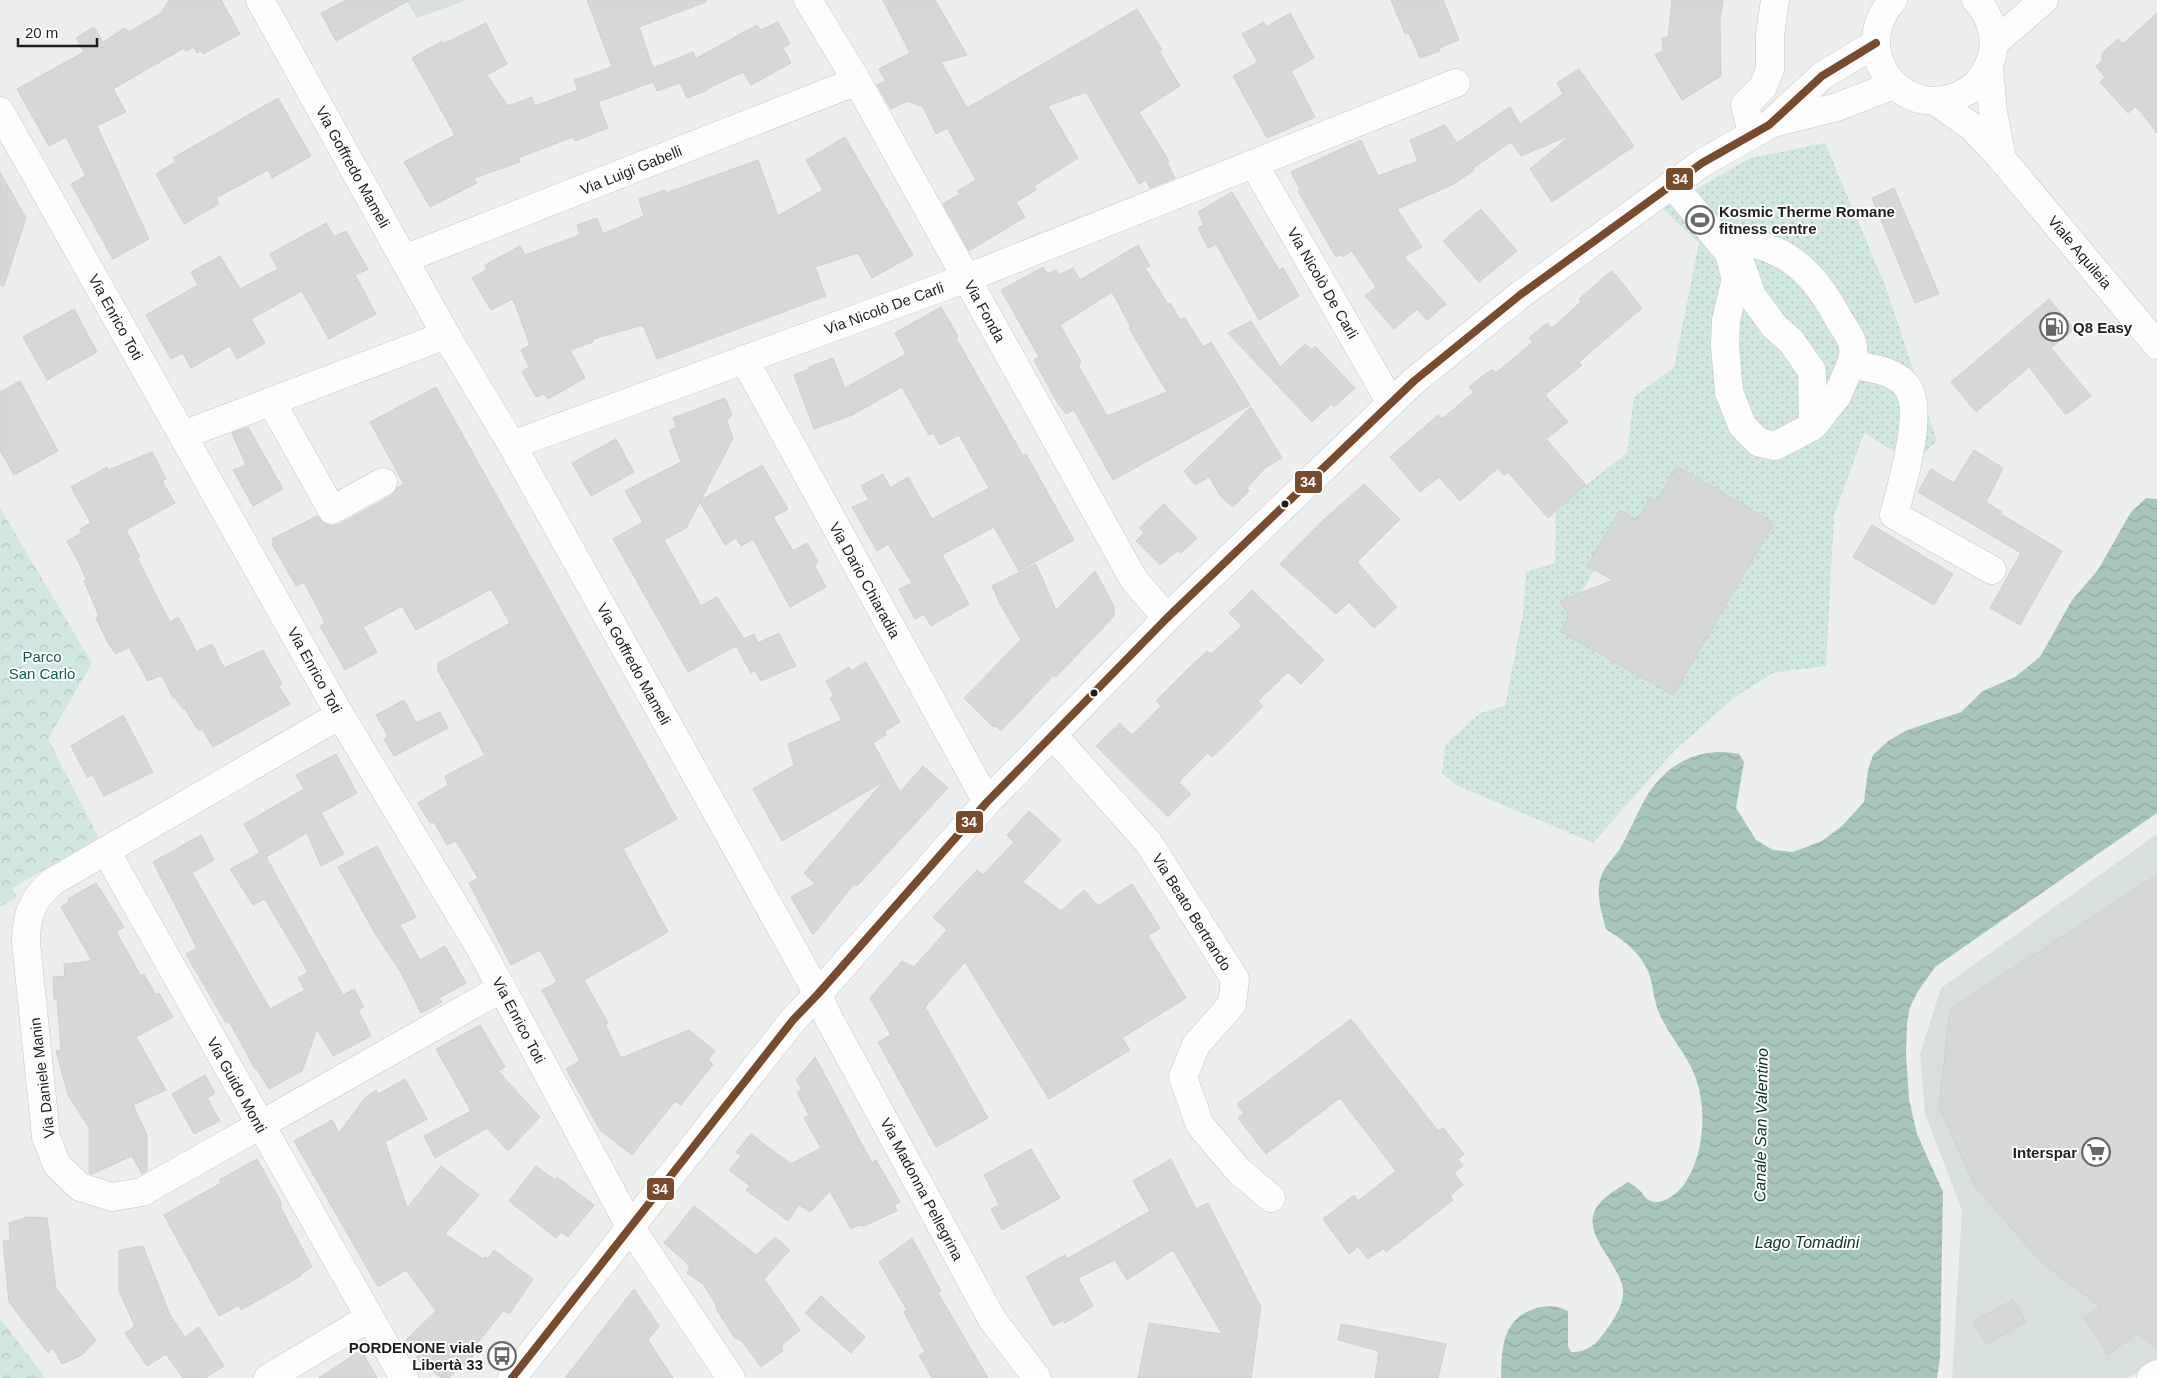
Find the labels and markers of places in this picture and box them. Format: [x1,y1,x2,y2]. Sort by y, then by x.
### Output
place label: Kosmic Therme Romane fitness centre [1719,203,1895,237]
sports icon: Kosmic Therme Romane fitness centre [1685,205,1715,235]
fuel station icon: Q8 Easy [2039,312,2069,342]
place label: Q8 Easy [2073,319,2133,336]
unlabelled marker [1280,499,1290,509]
unlabelled marker [1089,688,1099,698]
supermarket icon: Interspar [2081,1137,2111,1167]
place label: Interspar [2013,1144,2077,1161]
place label: PORDENONE viale Libertà 33 [349,1339,483,1373]
bus stop icon: PORDENONE viale Libertà 33 [487,1341,517,1371]

